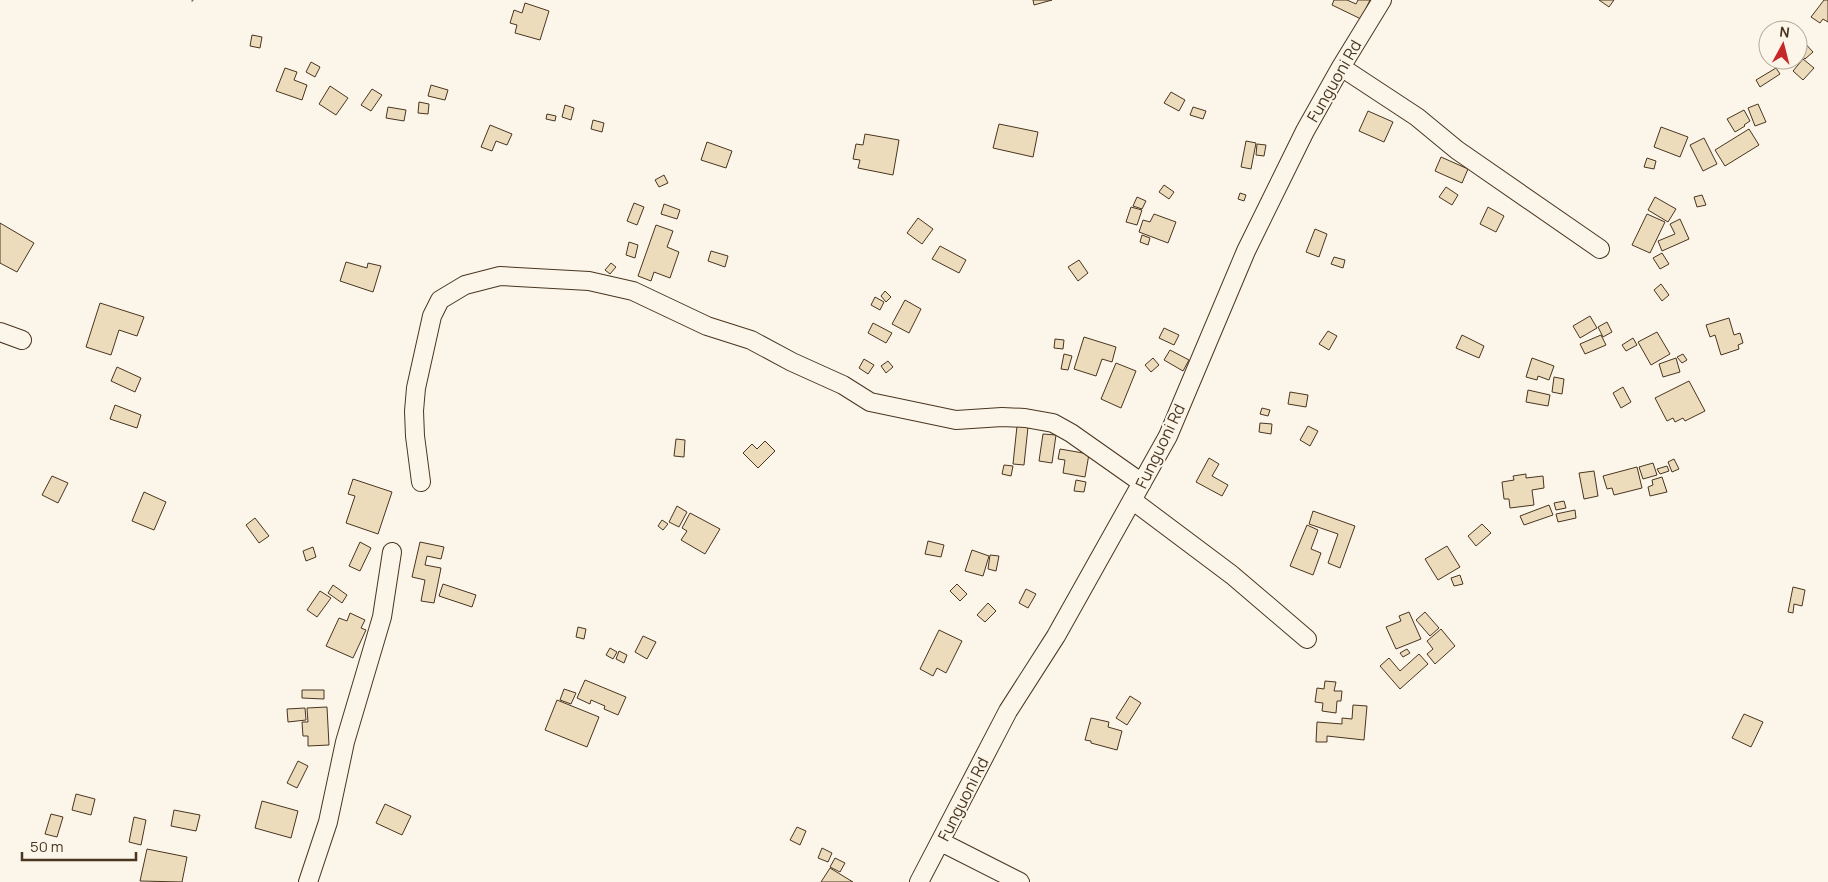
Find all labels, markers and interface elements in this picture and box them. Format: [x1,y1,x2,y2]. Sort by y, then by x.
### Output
north arrow [1758,20,1808,70]
text: N [1778,22,1791,42]
street label: Funguoni Rd [1302,36,1366,126]
street label: Funguoni Rd [1130,400,1190,492]
street label: Funguoni Rd [932,753,994,845]
scale bar [22,830,136,862]
text: 50 m [30,836,64,857]

